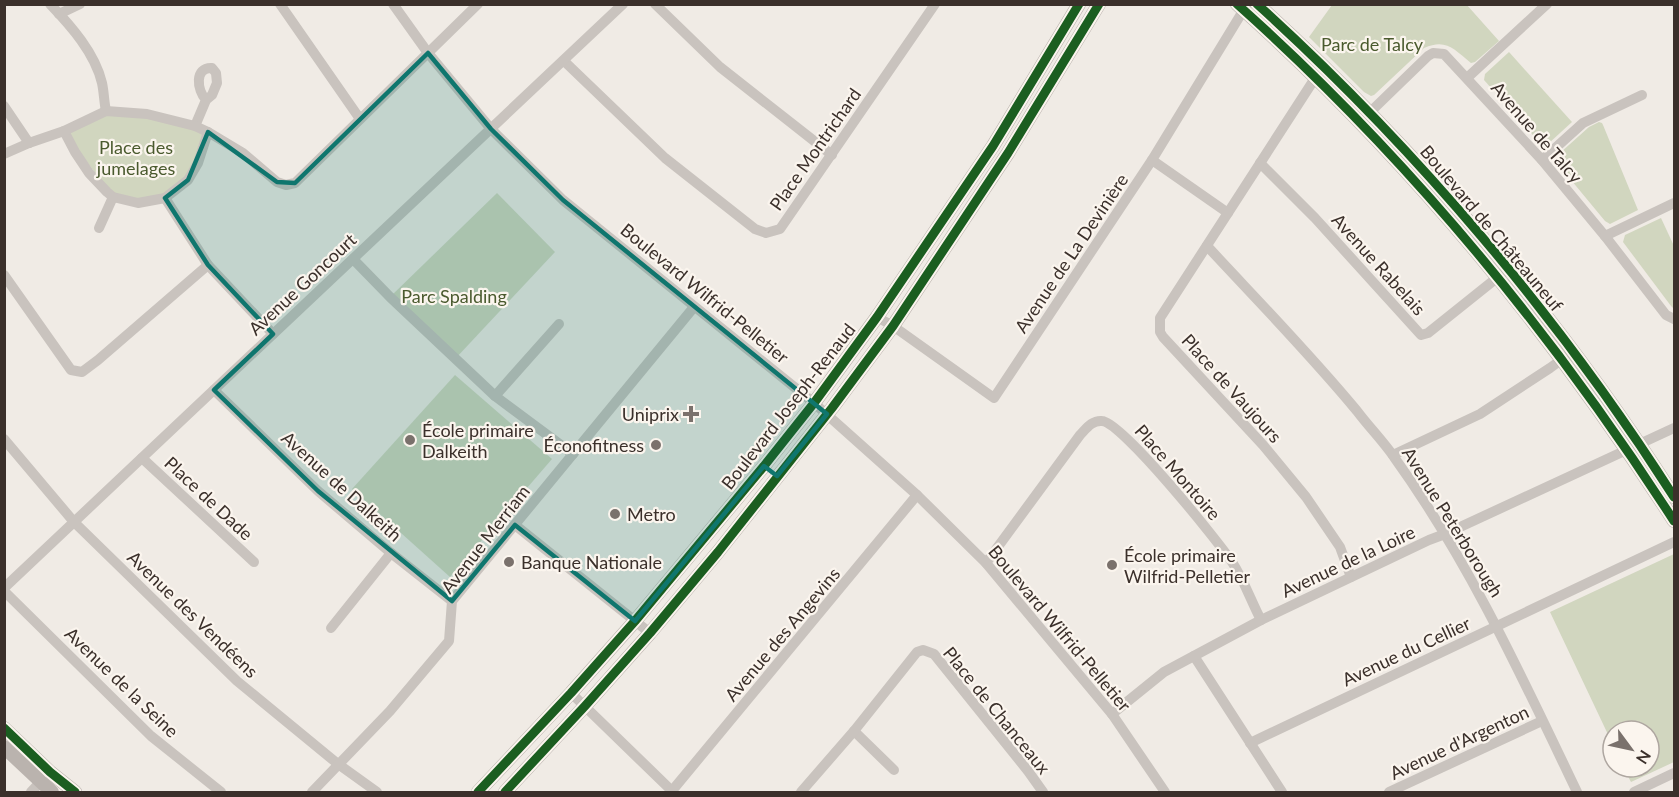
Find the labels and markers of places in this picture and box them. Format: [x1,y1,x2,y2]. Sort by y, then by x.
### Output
place label: Uniprix [622,403,679,425]
marker: Uniprix [684,407,698,421]
place label: École primaire Dalkeith [422,419,534,462]
marker: École primaire Dalkeith [403,433,417,447]
place label: Éconofitness [543,434,644,456]
marker: Éconofitness [649,438,663,452]
place label: Metro [627,503,676,525]
marker: Metro [608,507,622,521]
place label: École primaire Wilfrid-Pelletier [1124,544,1250,587]
place label: Banque Nationale [521,551,662,573]
marker: Banque Nationale [502,555,516,569]
marker: École primaire Wilfrid-Pelletier [1105,558,1119,572]

